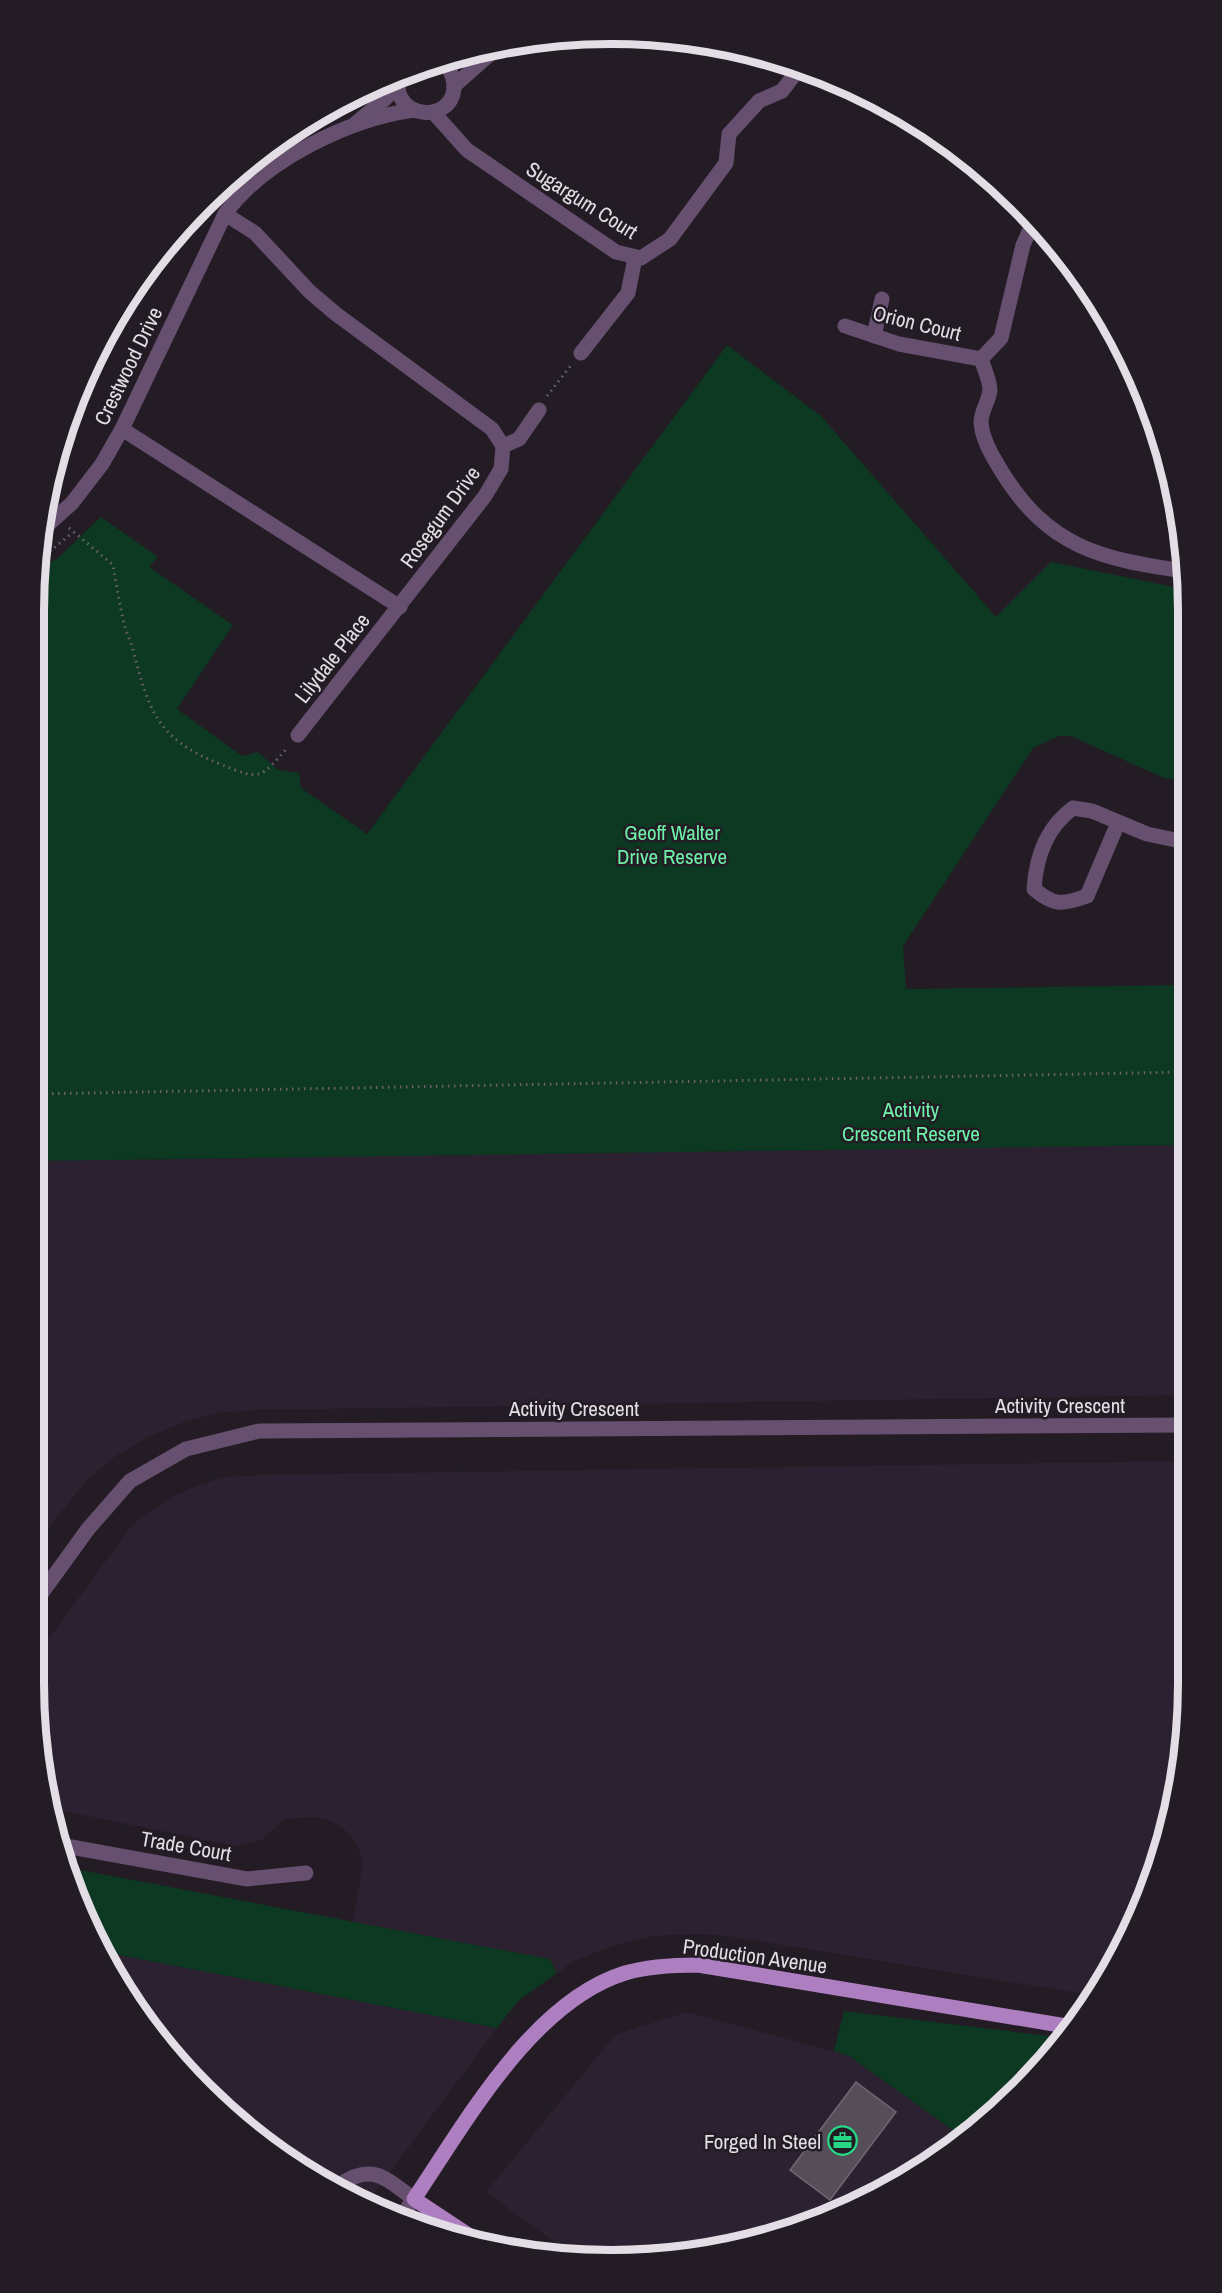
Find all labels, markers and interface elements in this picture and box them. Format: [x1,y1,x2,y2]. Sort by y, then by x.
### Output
street label: Sugargum Court [521,154,643,246]
street label: Orion Court [870,298,964,348]
street label: Crestwood Drive [87,302,169,430]
street label: Rosegum Drive [393,460,487,574]
street label: Lilydale Place [288,607,376,709]
park label: Geoff Walter Drive Reserve [617,818,727,871]
park label: Activity Crescent Reserve [842,1095,980,1148]
street label: Activity Crescent [994,1391,1125,1420]
street label: Activity Crescent [508,1394,639,1423]
street label: Trade Court [139,1824,234,1868]
street label: Production Avenue [681,1932,829,1980]
office icon: Forged In Steel [826,2125,858,2157]
place label: Forged In Steel [704,2127,821,2156]

